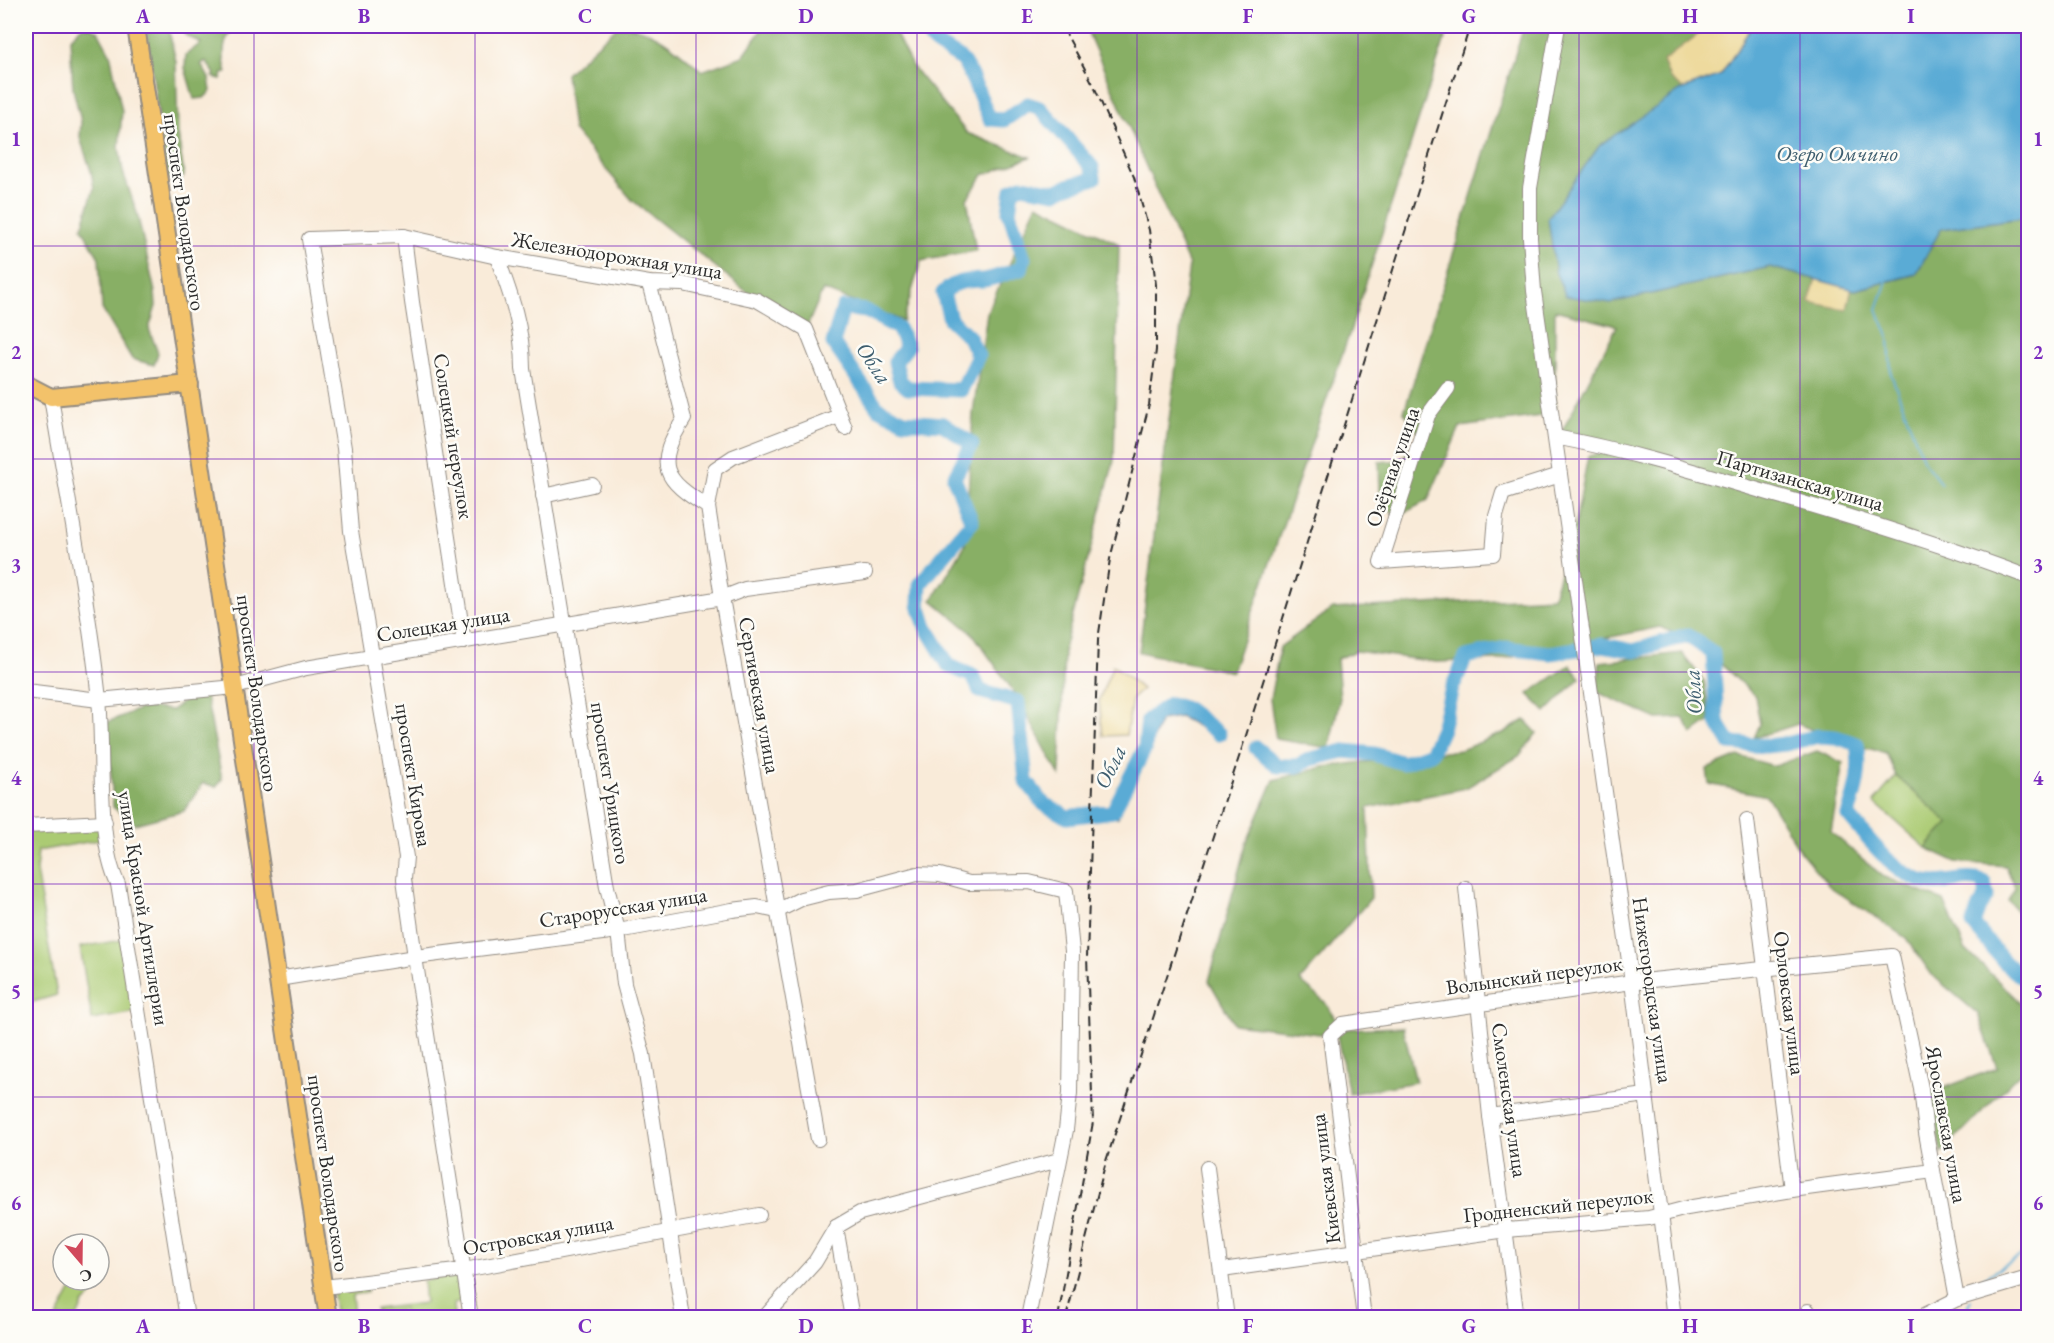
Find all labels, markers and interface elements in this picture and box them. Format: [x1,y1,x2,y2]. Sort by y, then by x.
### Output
text: A [135,3,151,29]
text: B [358,3,370,29]
text: C [578,3,592,29]
text: D [798,3,814,29]
text: E [1021,3,1033,29]
text: F [1243,3,1254,29]
text: G [1462,3,1476,29]
text: H [1682,3,1698,29]
text: I [1907,3,1915,29]
street label: проспект Володарского [158,112,212,312]
text: 1 [11,126,21,152]
text: 1 [2033,126,2043,152]
water label: Озеро Омчино [1776,139,1898,168]
street label: Железнодорожная улица [509,225,725,285]
water label: Обла [849,336,899,390]
text: 2 [11,339,22,365]
text: 2 [2033,339,2044,365]
street label: Солецкий переулок [428,351,480,521]
street label: Озёрная улица [1359,403,1425,531]
street label: Партизанская улица [1713,443,1887,517]
text: 3 [11,552,21,578]
text: 3 [2033,552,2043,578]
street label: проспект Володарского [231,593,285,793]
street label: Солецкая улица [374,600,512,648]
street label: Сергиевская улица [733,615,787,776]
water label: Обла [1677,668,1709,716]
street label: проспект Урицкого [585,700,637,866]
street label: проспект Кирова [389,701,439,849]
water label: Обла [1087,740,1133,794]
text: 4 [11,765,22,791]
text: 4 [2033,765,2044,791]
street label: улица Красной Артиллерии [112,789,176,1027]
street label: Старорусская улица [537,880,709,934]
street label: Нижегородская улица [1627,895,1680,1085]
street label: Орловская улица [1768,930,1812,1077]
street label: Волынский переулок [1444,949,1624,1001]
text: 5 [11,978,21,1004]
text: 5 [2033,978,2043,1004]
street label: Смоленская улица [1486,1021,1534,1180]
street label: Ярославская улица [1920,1042,1974,1206]
street label: проспект Володарского [302,1073,356,1273]
street label: Киевская улица [1304,1112,1346,1246]
street label: Гродненский переулок [1462,1182,1654,1228]
text: 6 [11,1190,22,1216]
text: 6 [2033,1190,2044,1216]
street label: Островская улица [461,1208,616,1262]
north arrow [51,1232,111,1292]
text: С [77,1264,95,1287]
text: A [135,1313,151,1339]
text: B [358,1313,370,1339]
text: C [578,1313,592,1339]
text: D [798,1313,814,1339]
text: E [1021,1313,1033,1339]
text: F [1243,1313,1254,1339]
text: G [1462,1313,1476,1339]
text: H [1682,1313,1698,1339]
text: I [1907,1313,1915,1339]

